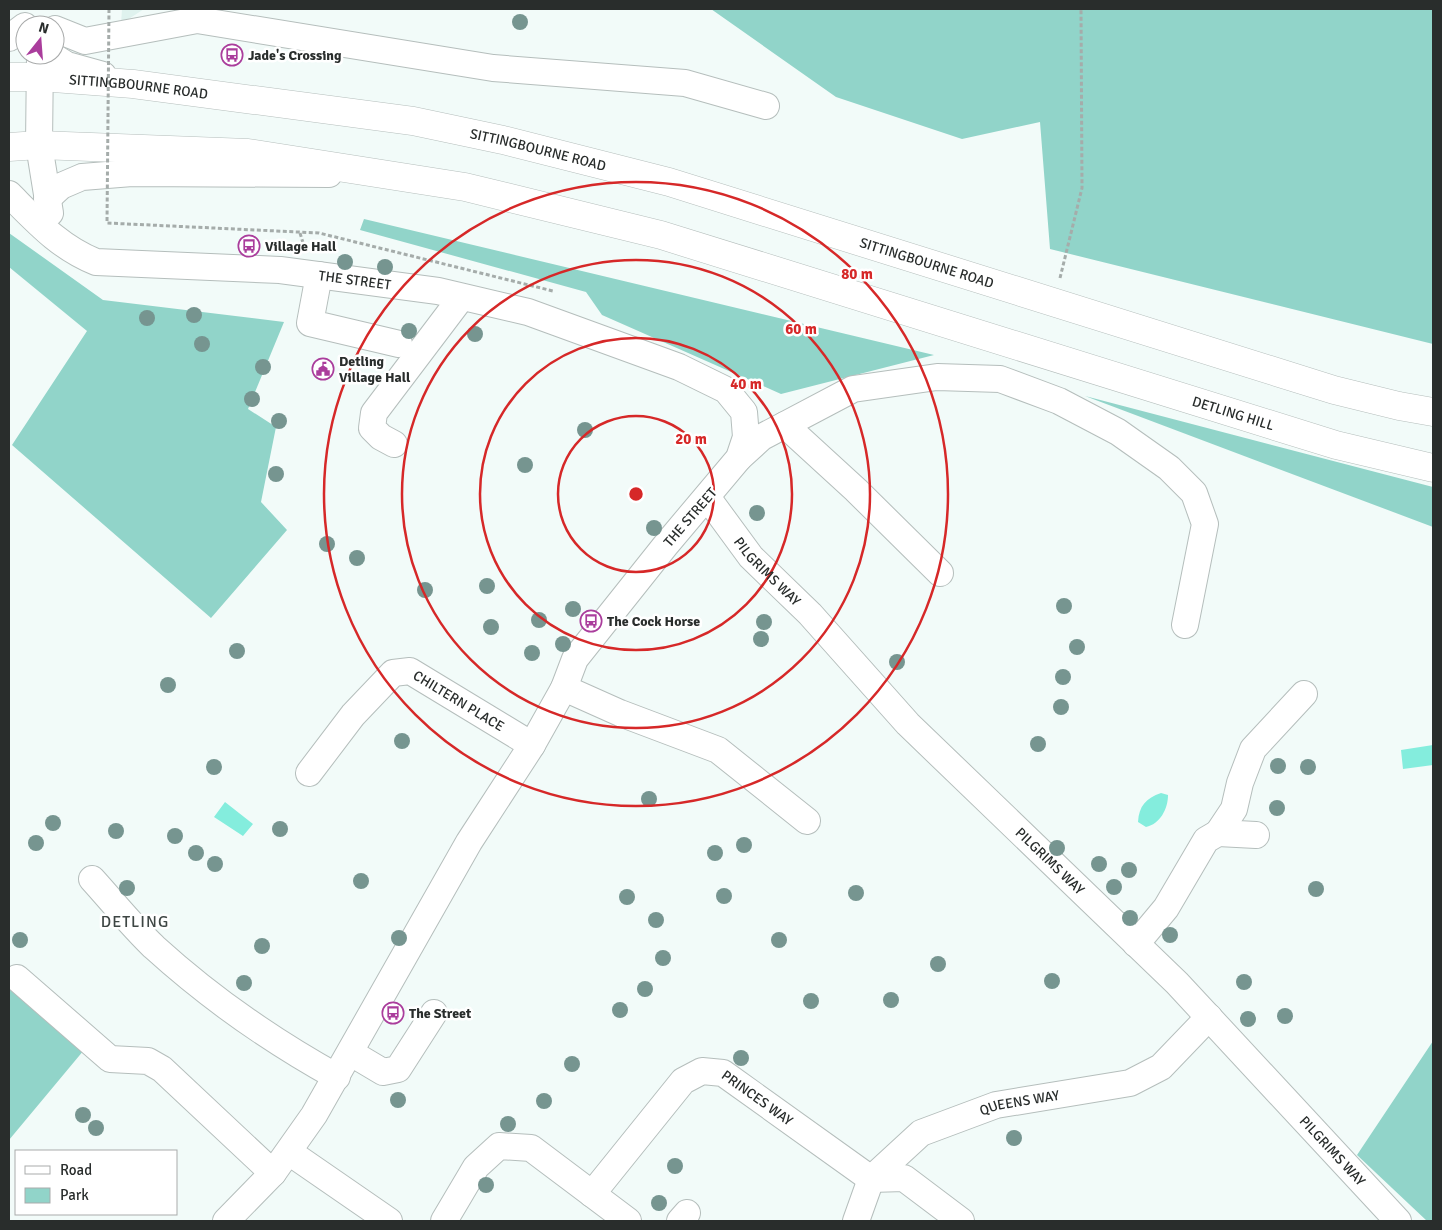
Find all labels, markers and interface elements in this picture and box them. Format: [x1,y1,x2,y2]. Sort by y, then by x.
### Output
north arrow [15,15,65,65]
text: N [37,18,51,38]
bus stop icon: Jade's Crossing [220,43,244,67]
place label: Jade's Crossing [248,47,342,64]
street label: SITTINGBOURNE ROAD [68,71,209,103]
street label: SITTINGBOURNE ROAD [468,125,608,175]
bus stop icon: Village Hall [237,234,261,258]
street label: SITTINGBOURNE ROAD [857,234,996,292]
place label: Village Hall [265,238,337,255]
text: 80 m [841,265,873,283]
street label: THE STREET [318,267,392,294]
text: 60 m [785,320,817,338]
place label: Detling Village Hall [339,353,411,386]
public building icon: Detling Village Hall [311,357,335,381]
text: 40 m [730,375,762,393]
street label: DETLING HILL [1190,393,1276,434]
text: 20 m [675,430,707,448]
street label: THE STREET [660,484,721,550]
centre of rings [627,485,645,503]
street label: PILGRIMS WAY [730,534,804,609]
bus stop icon: The Cock Horse [579,609,603,633]
place label: The Cock Horse [607,613,700,630]
street label: CHILTERN PLACE [410,667,507,735]
street label: PILGRIMS WAY [1012,824,1088,898]
district label: DETLING [101,912,169,932]
bus stop icon: The Street [381,1001,405,1025]
place label: The Street [409,1005,472,1022]
street label: PRINCES WAY [718,1067,796,1129]
street label: QUEENS WAY [977,1087,1061,1119]
street label: PILGRIMS WAY [1296,1113,1369,1189]
legend [15,1150,178,1215]
text: Road [60,1161,92,1179]
text: Park [60,1186,89,1204]

